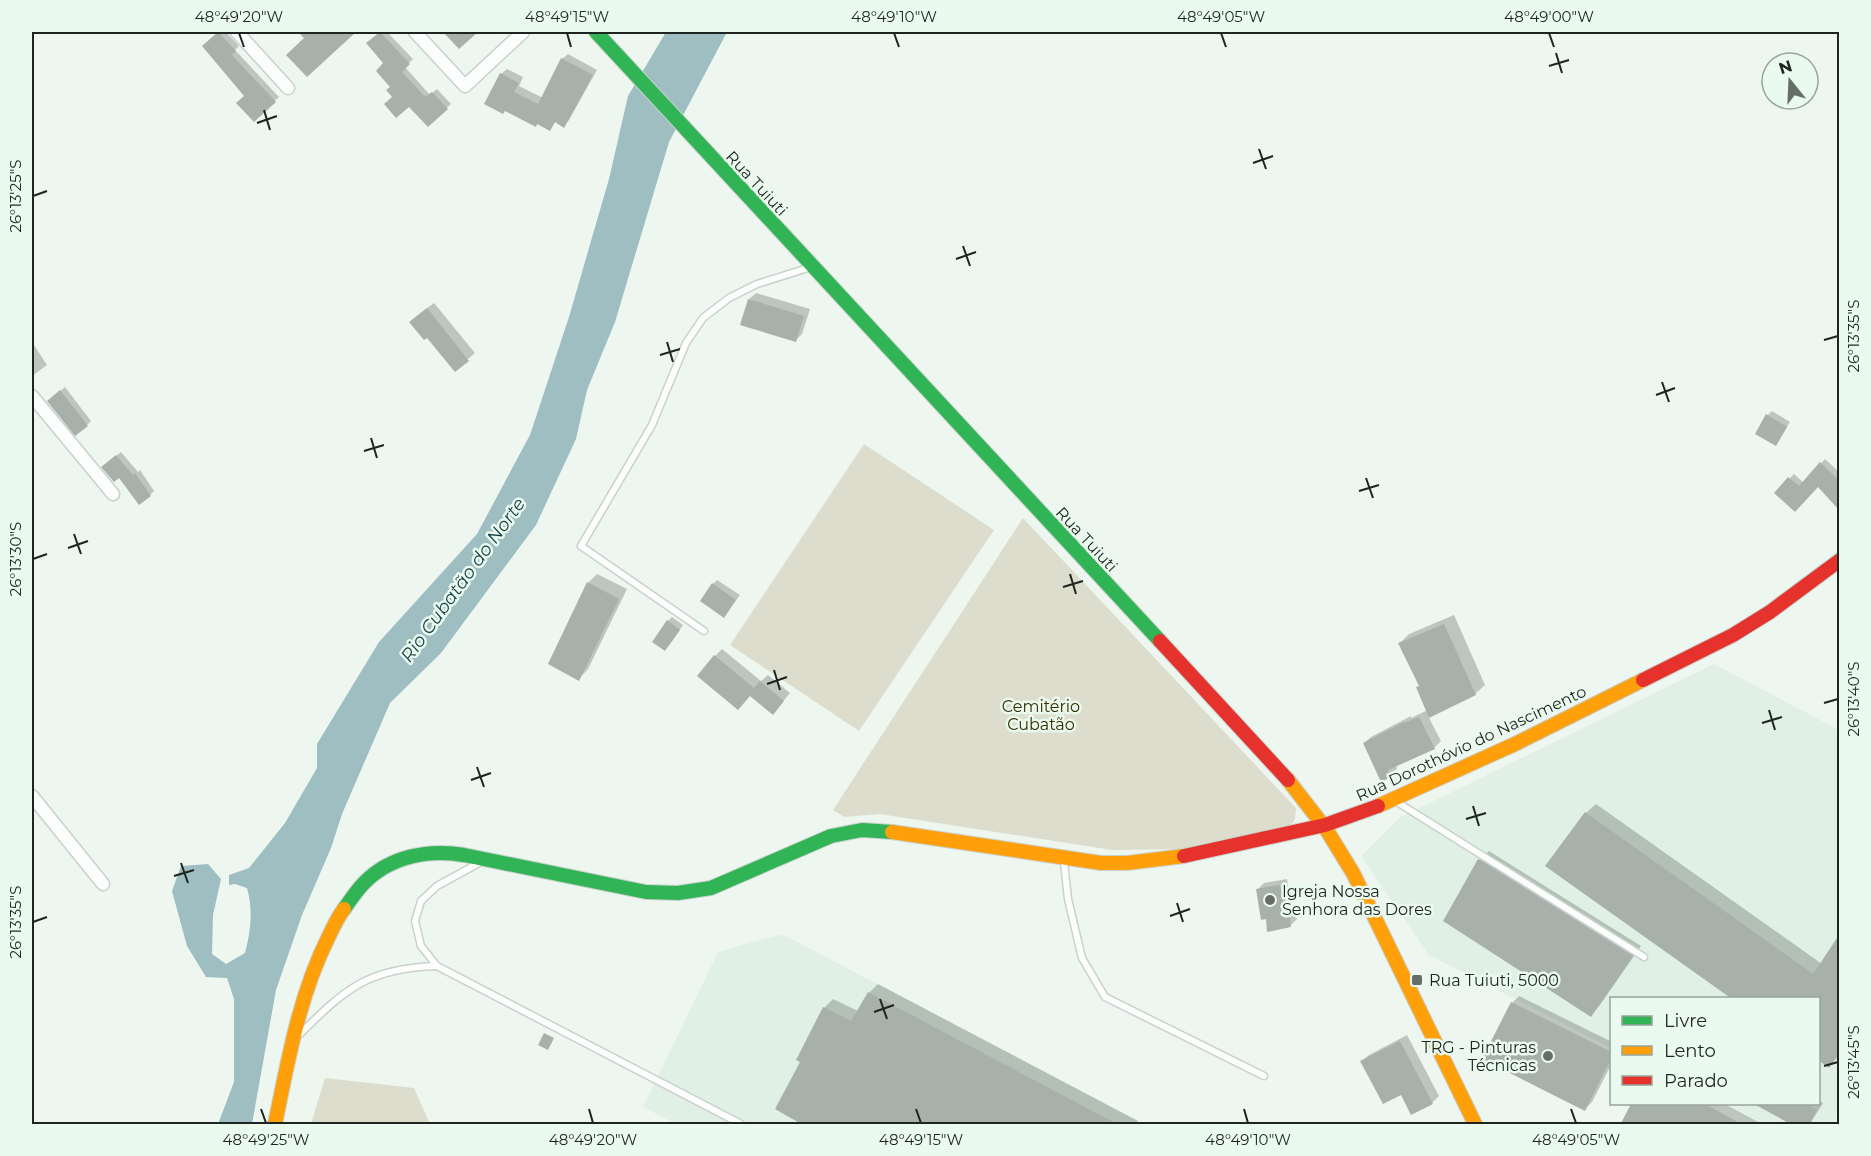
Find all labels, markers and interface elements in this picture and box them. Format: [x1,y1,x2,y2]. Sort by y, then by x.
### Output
text: 48°49'20"W [195,7,284,26]
text: 48°49'15"W [525,7,609,26]
text: 48°49'10"W [851,7,937,26]
text: 48°49'05"W [1177,7,1265,26]
text: 48°49'00"W [1504,7,1594,26]
north arrow [1760,51,1820,111]
text: N [1776,56,1795,78]
street label: Rua Tuiuti [722,147,791,220]
text: 26°13'25"S [6,159,25,233]
text: 26°13'35"S [1844,300,1863,372]
water label: Rio Cubatão do Norte [396,493,530,666]
street label: Rua Tuiuti [1052,503,1121,576]
text: 26°13'30"S [6,522,25,596]
text: 26°13'40"S [1844,661,1863,737]
street label: Rua Dorothóvio do Nascimento [1353,682,1589,805]
park label: Cemitério Cubatão [1002,697,1080,734]
place label: Igreja Nossa Senhora das Dores [1282,882,1432,919]
text: 26°13'35"S [6,886,25,958]
marker: Igreja Nossa Senhora das Dores [1263,893,1277,907]
place label: Rua Tuiuti, 5000 [1429,971,1559,990]
marker: Rua Tuiuti, 5000 [1410,973,1424,987]
legend [1610,997,1820,1105]
text: Livre [1664,1010,1707,1032]
text: 26°13'45"S [1844,1025,1863,1099]
place label: TRG - Pinturas Técnicas [1422,1038,1536,1075]
text: Lento [1664,1040,1716,1062]
marker: TRG - Pinturas Técnicas [1541,1049,1555,1063]
text: Parado [1664,1070,1728,1092]
text: 48°49'25"W [222,1130,310,1149]
text: 48°49'20"W [549,1130,638,1149]
text: 48°49'15"W [879,1130,963,1149]
text: 48°49'10"W [1205,1130,1291,1149]
text: 48°49'05"W [1532,1130,1620,1149]

